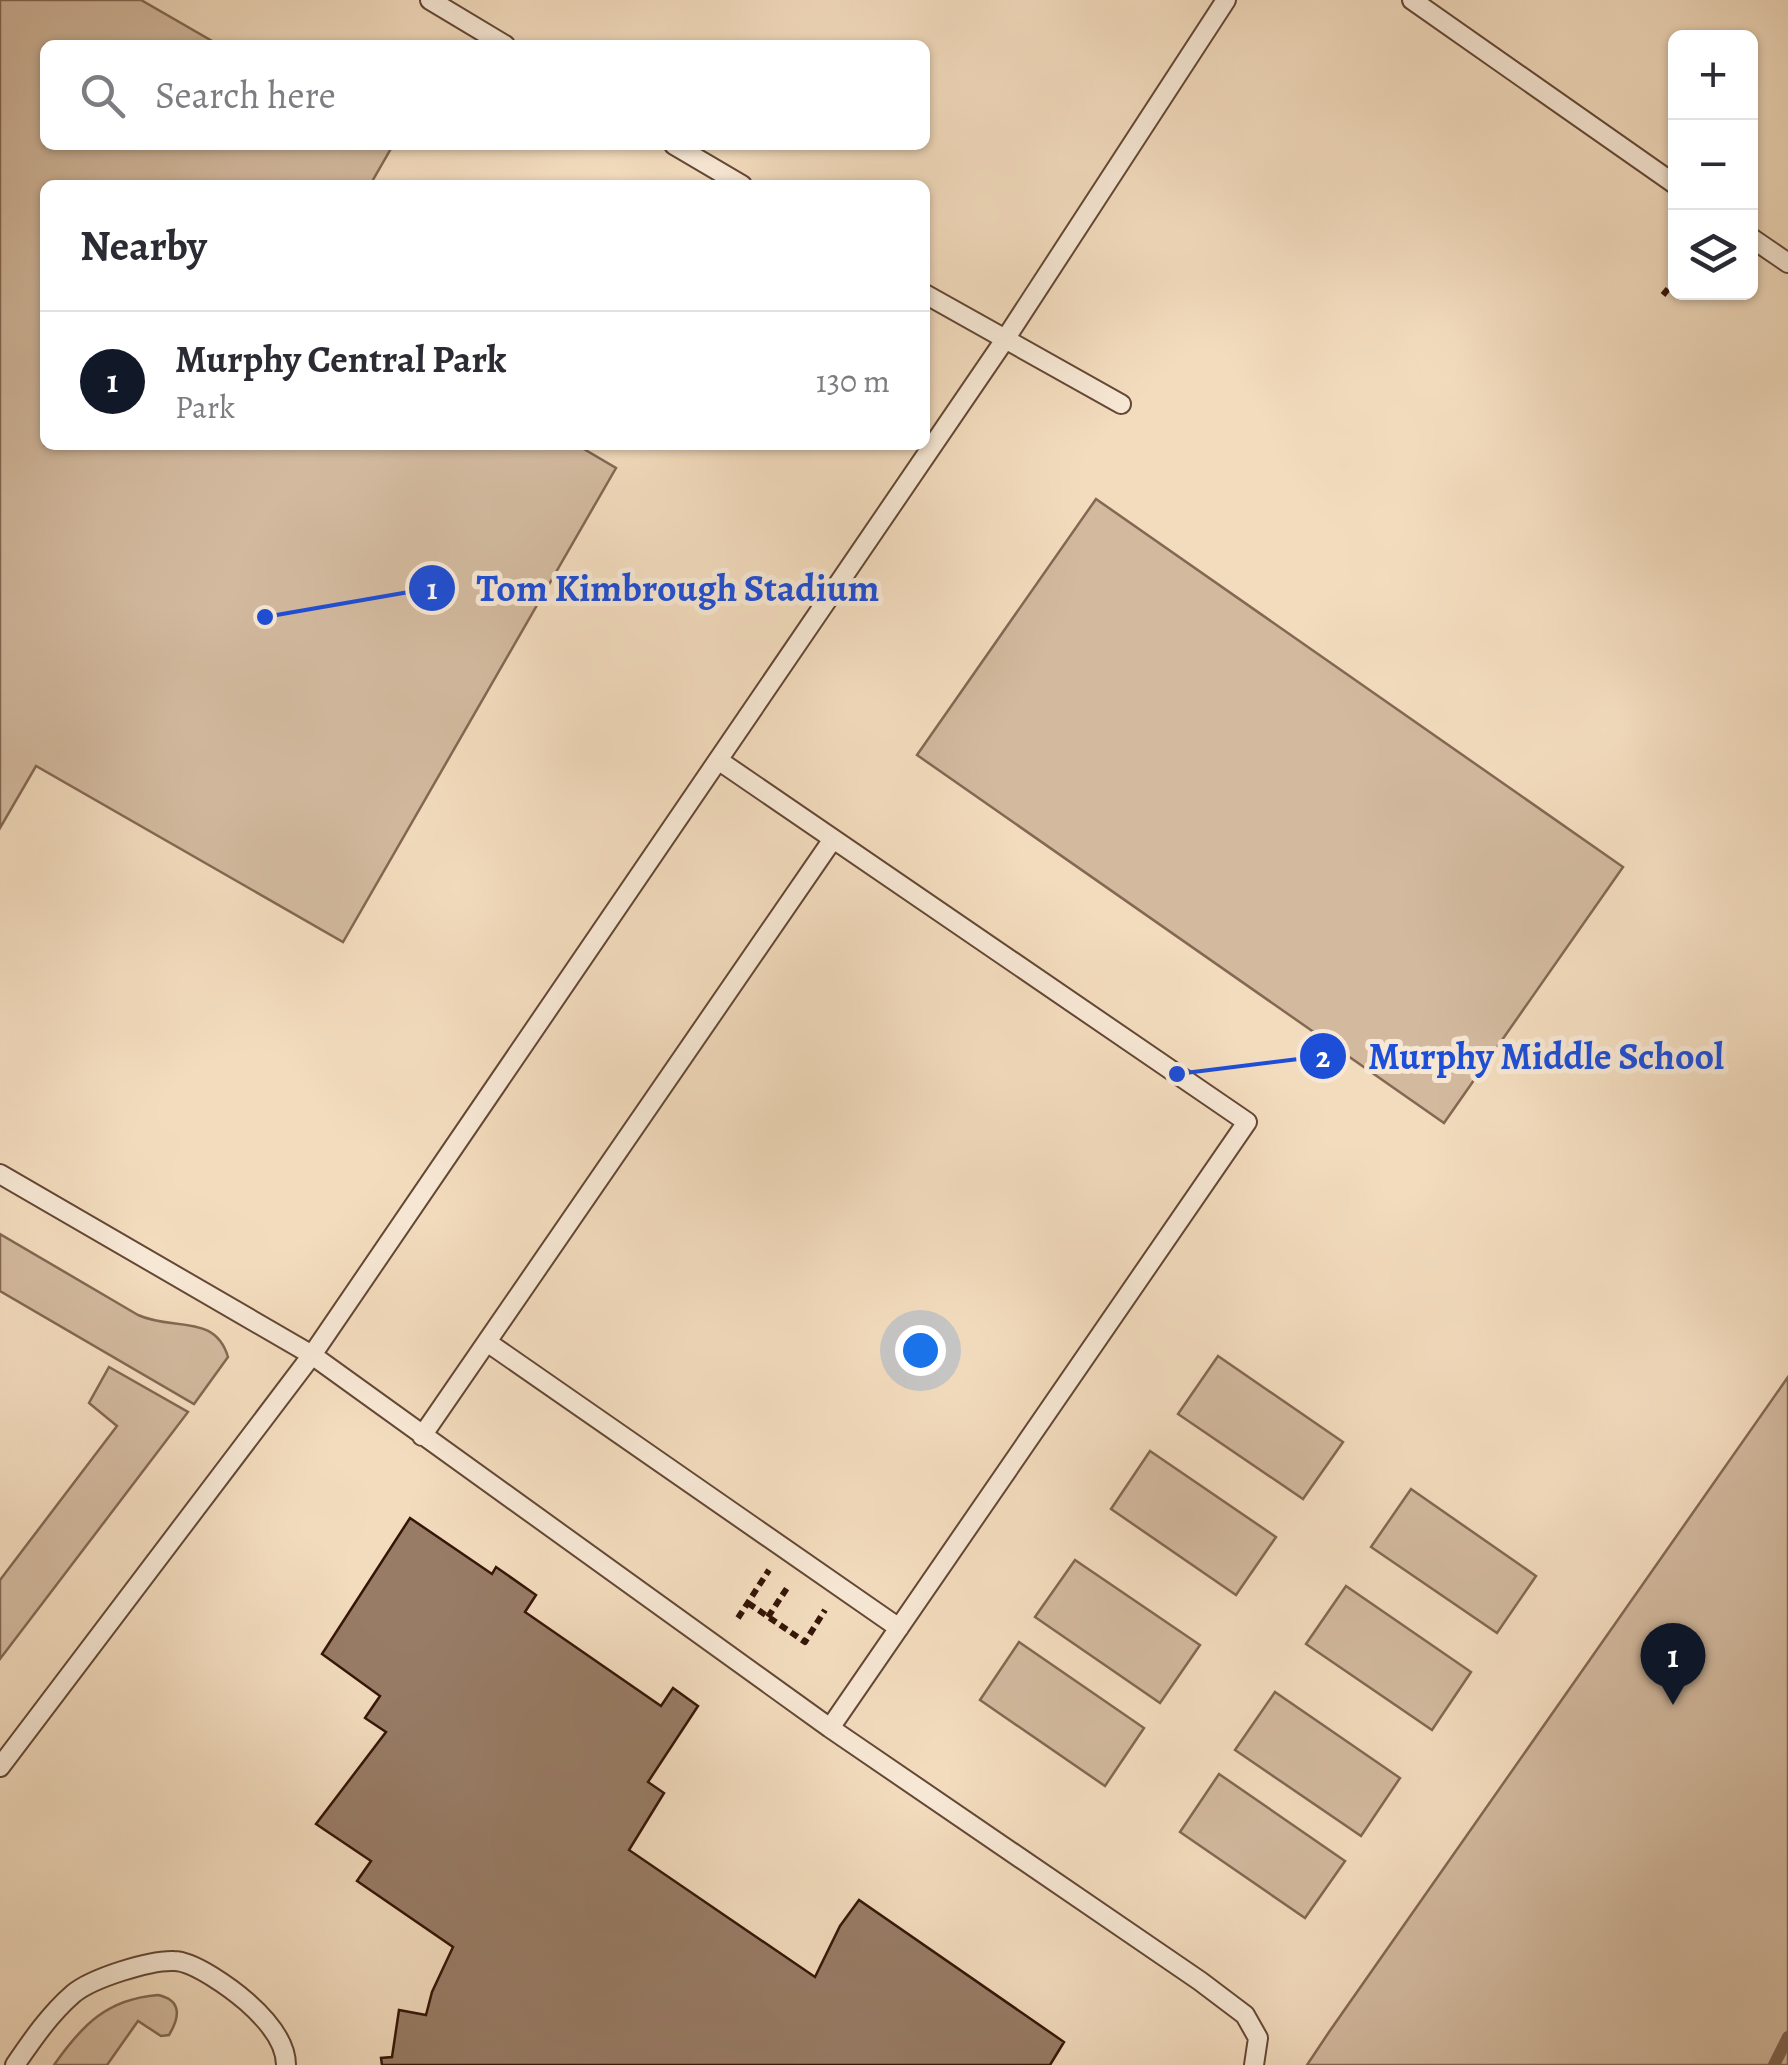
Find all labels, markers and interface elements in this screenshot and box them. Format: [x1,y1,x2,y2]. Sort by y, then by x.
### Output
map controls [1668,30,1758,300]
button: + [1668,30,1758,120]
search box [40,40,930,150]
icon: search [75,68,130,123]
text: Search here [155,69,336,121]
button: − [1668,120,1758,210]
button: layers [1668,210,1758,300]
text: Nearby [80,217,207,274]
text: Murphy Central Park [175,333,506,385]
text: 1 [107,359,118,403]
text: 130 m [816,359,890,403]
text: Park [175,385,235,429]
callout: Tom Kimbrough Stadium [407,554,900,622]
text: Tom Kimbrough Stadium [477,562,880,614]
text: 1 [427,569,438,609]
callout: Murphy Middle School [1298,1022,1744,1090]
text: Murphy Middle School [1368,1030,1724,1082]
text: 2 [1316,1037,1331,1077]
your location [895,1325,946,1376]
pin: 1 [1640,1622,1706,1705]

